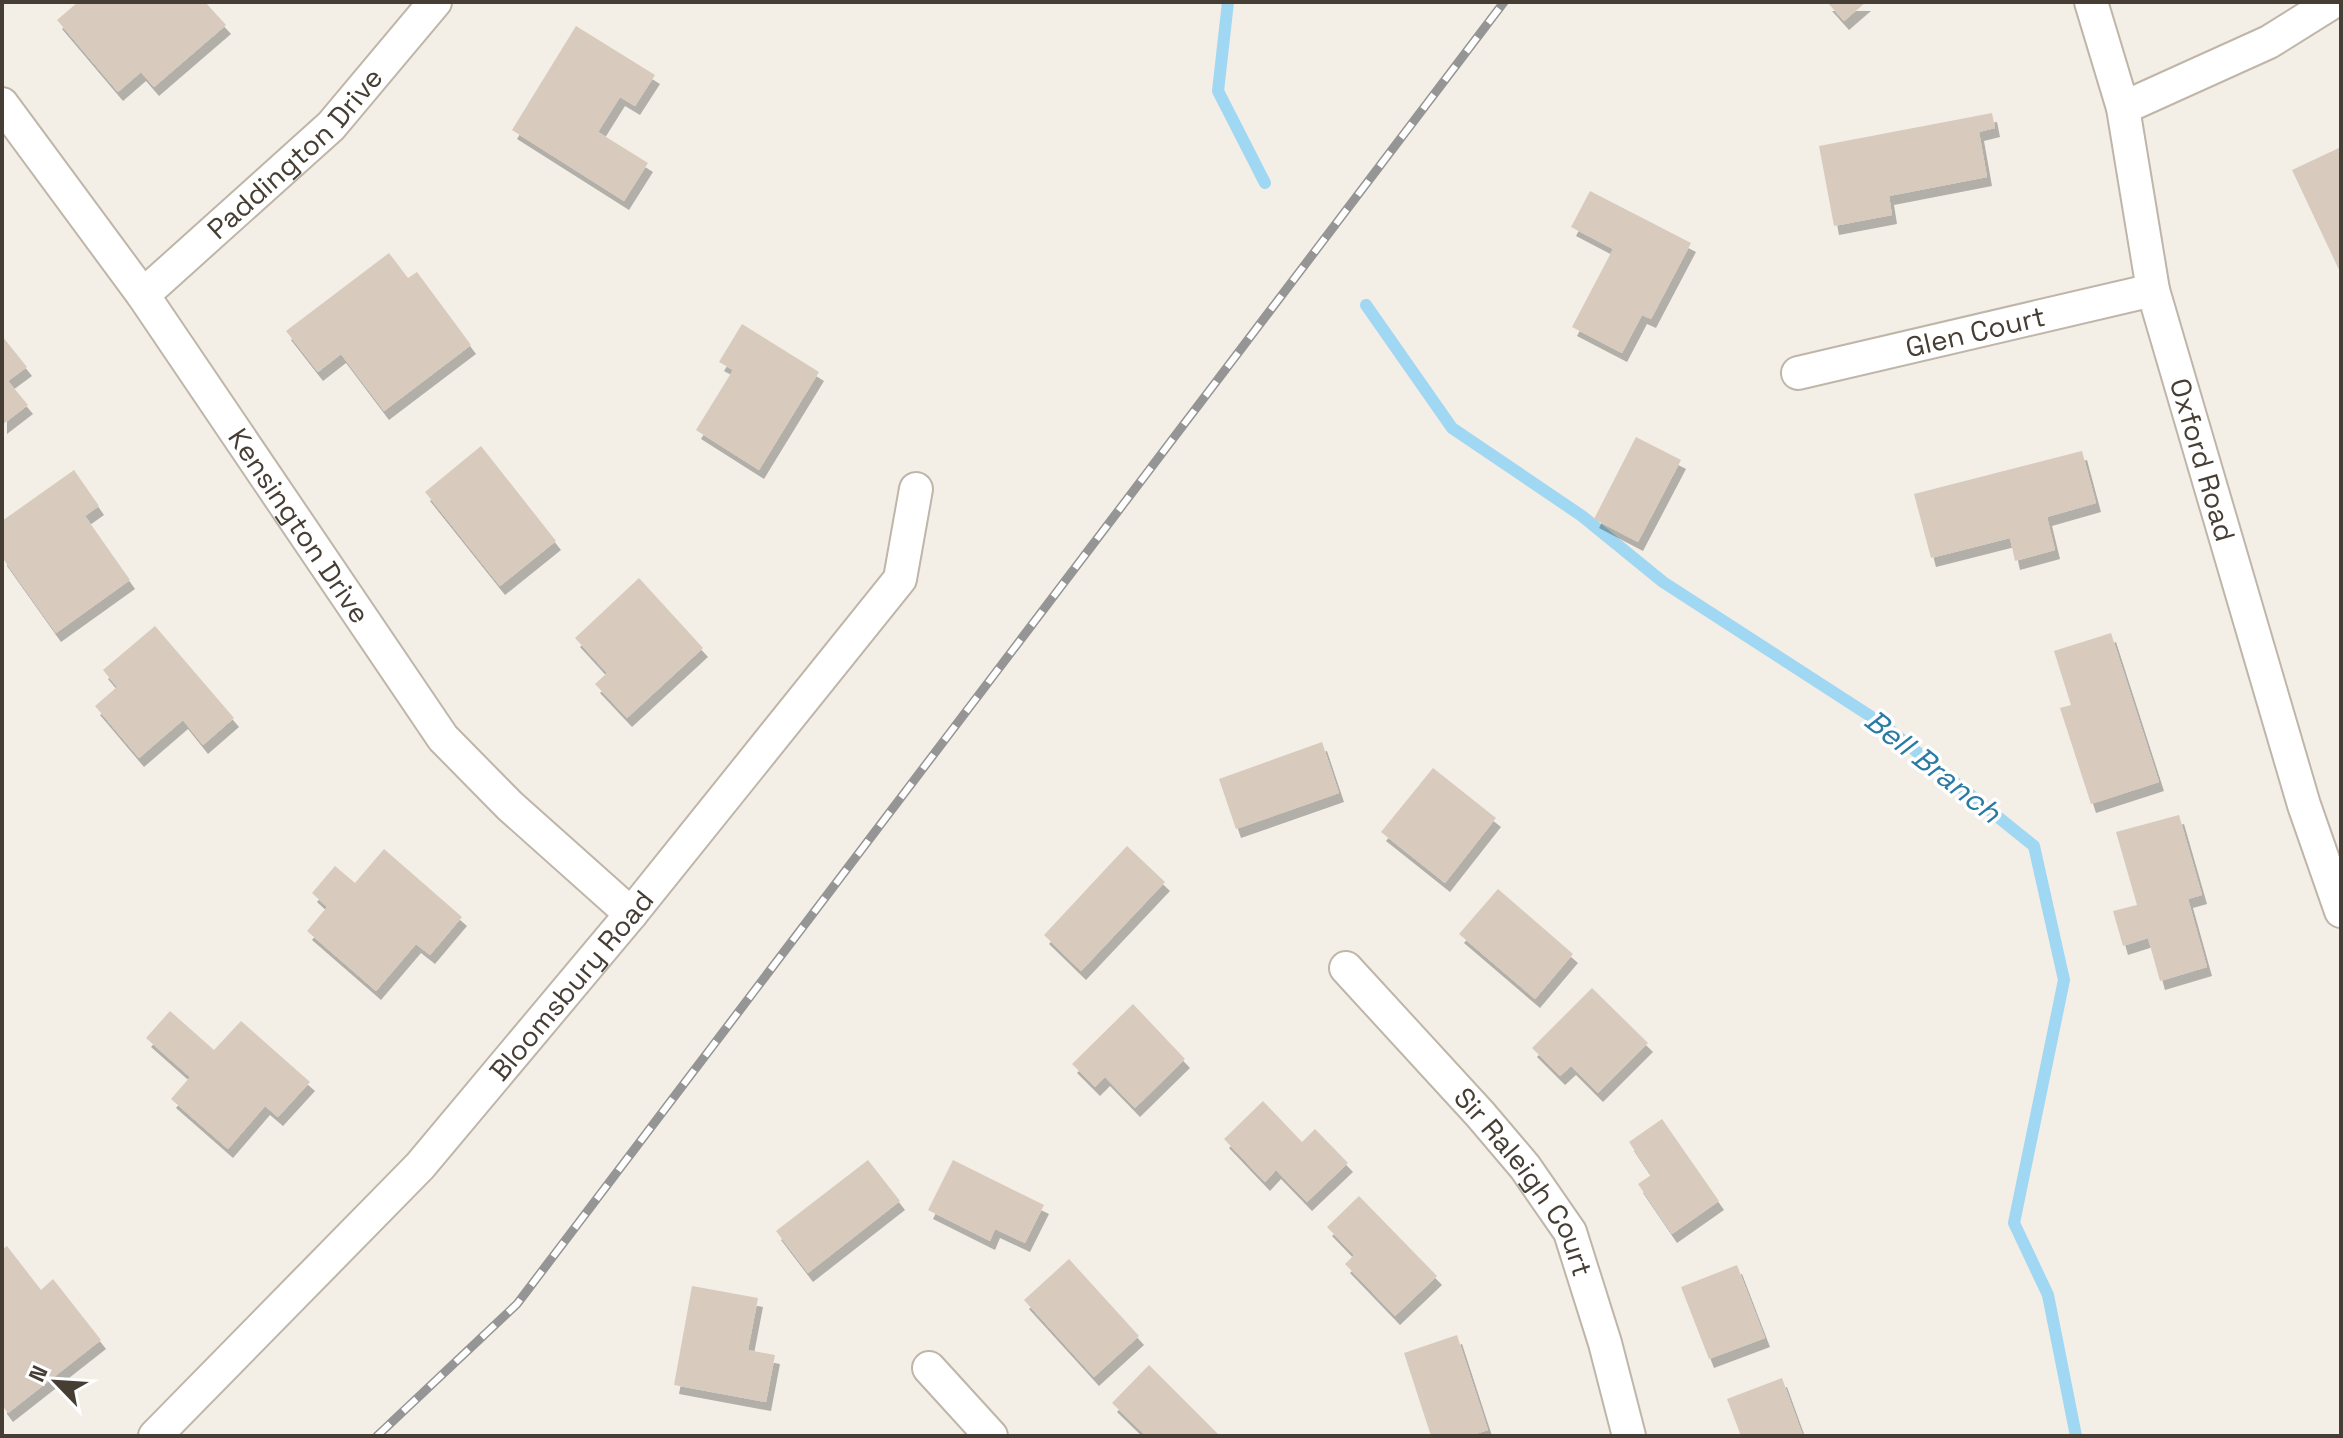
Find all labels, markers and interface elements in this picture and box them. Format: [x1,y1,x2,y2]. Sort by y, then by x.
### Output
street label: Paddington Drive [200,60,390,247]
street label: Glen Court [1902,298,2049,365]
street label: Oxford Road [2162,374,2244,546]
street label: Kensington Drive [220,421,378,630]
water label: Bell Branch [1857,701,2010,832]
street label: Bloomsbury Road [481,883,661,1088]
street label: Sir Raleigh Court [1446,1080,1601,1281]
north arrow [16,1342,96,1422]
text: N [22,1361,54,1386]

